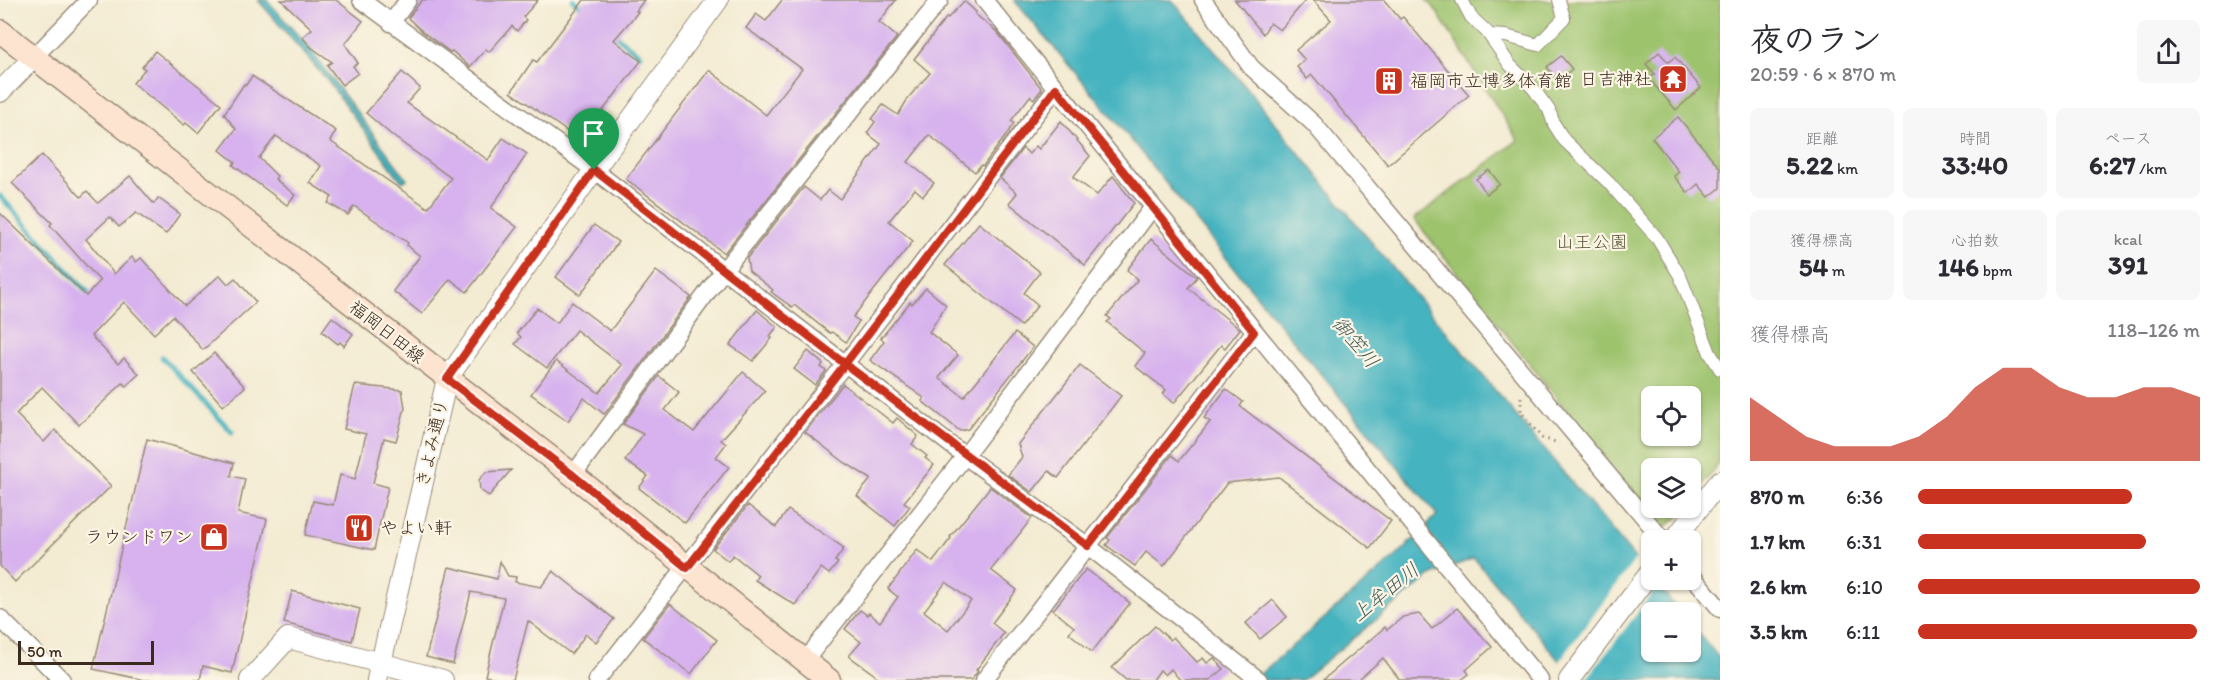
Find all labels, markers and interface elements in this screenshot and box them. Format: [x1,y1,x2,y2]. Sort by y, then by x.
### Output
text: 夜のラン [1750,20,1882,59]
button: share [2137,20,2200,83]
text: 20:59 · 6 × 870 m [1750,62,1896,86]
temple icon: 日吉神社 [1657,63,1689,95]
building icon: 福岡市立博多体育館 [1373,65,1405,97]
place label: 日吉神社 [1580,68,1652,90]
place label: 福岡市立博多体育館 [1410,70,1572,92]
pin [568,108,619,170]
icon: arrive [577,117,610,150]
text: 距離 [1806,129,1838,148]
text: 時間 [1959,129,1991,148]
text: ペース [2104,129,2152,148]
text: 5.22 [1786,149,1833,181]
text: 33:40 [1942,149,2008,181]
text: 6:27 [2089,149,2136,181]
text: km [1833,159,1858,178]
text: /km [2136,159,2167,178]
text: kcal [2114,230,2142,249]
park label: 山王公園 [1556,231,1628,253]
text: 獲得標高 [1790,231,1854,250]
text: 心拍数 [1951,231,1999,250]
text: 391 [2108,249,2148,281]
text: 54 [1799,251,1828,283]
text: 146 [1938,251,1979,283]
text: m [1828,261,1845,280]
text: bpm [1979,261,2012,280]
street label: 福岡日田線 [345,296,429,368]
water label: 御笠川 [1328,311,1384,373]
text: 118–126 m [2108,318,2200,342]
text: 獲得標高 [1750,322,1830,346]
map controls [1641,386,1701,662]
button: locate [1641,386,1701,446]
street label: きよみ通り [411,397,453,489]
button: layers [1641,458,1701,518]
text: 870 m [1750,485,1805,509]
text: 6:36 [1846,485,1883,509]
restaurant icon: やよい軒 [343,512,375,544]
place label: やよい軒 [380,517,452,539]
shop icon: ラウンドワン [198,521,230,553]
place label: ラウンドワン [85,526,193,548]
button: + [1641,530,1701,590]
text: 1.7 km [1750,530,1805,554]
text: 6:31 [1846,530,1882,554]
water label: 上牟田川 [1346,558,1424,626]
text: 2.6 km [1750,575,1807,599]
text: 6:10 [1846,575,1883,599]
button: − [1641,602,1701,662]
text: 3.5 km [1750,620,1807,644]
text: 6:11 [1846,620,1880,644]
scale bar [18,638,154,666]
text: 50 m [27,642,62,661]

